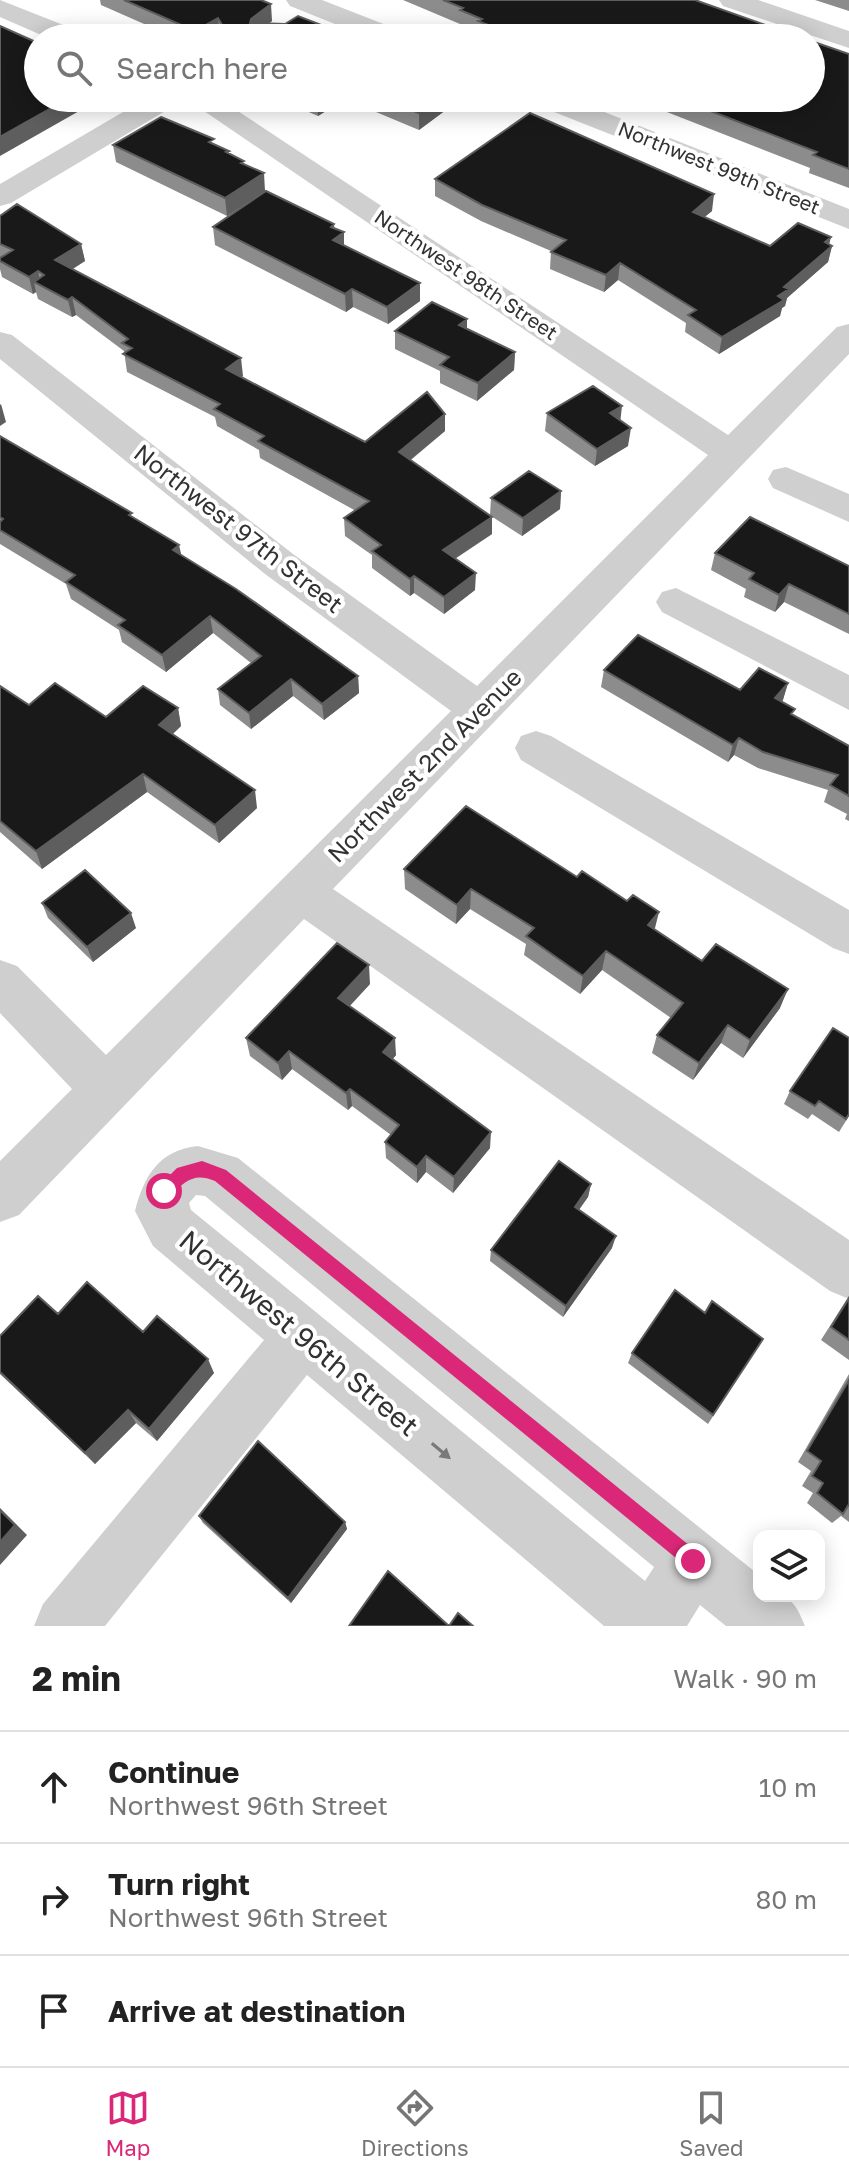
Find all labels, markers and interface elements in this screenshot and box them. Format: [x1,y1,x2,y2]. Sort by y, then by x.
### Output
search box [24,24,825,112]
icon: search [52,46,96,90]
text: Search here [116,50,288,86]
street label: Northwest 99th Street [615,116,824,219]
street label: Northwest 98th Street [371,204,563,344]
street label: Northwest 97th Street [129,437,349,618]
street label: Northwest 2nd Avenue [321,662,527,868]
route start [146,1173,182,1209]
street label: Northwest 96th Street [173,1223,425,1442]
one-way arrow [431,1442,451,1459]
map controls [753,1530,825,1602]
button: layers [753,1530,825,1602]
route end [675,1543,711,1579]
text: 2 min [32,1658,121,1698]
text: Walk · 90 m [673,1663,817,1694]
text: Continue [108,1754,239,1790]
icon: ahead [32,1765,76,1809]
text: 10 m [759,1772,817,1803]
text: Northwest 96th Street [108,1790,388,1821]
text: Turn right [108,1866,250,1902]
icon: right [32,1877,76,1921]
text: 80 m [756,1884,817,1915]
text: Northwest 96th Street [108,1902,388,1933]
icon: arrive [32,1989,76,2033]
text: Arrive at destination [108,1993,405,2029]
tab: Map [105,2086,150,2161]
tab: Directions [361,2086,469,2161]
tab: Saved [679,2086,744,2161]

